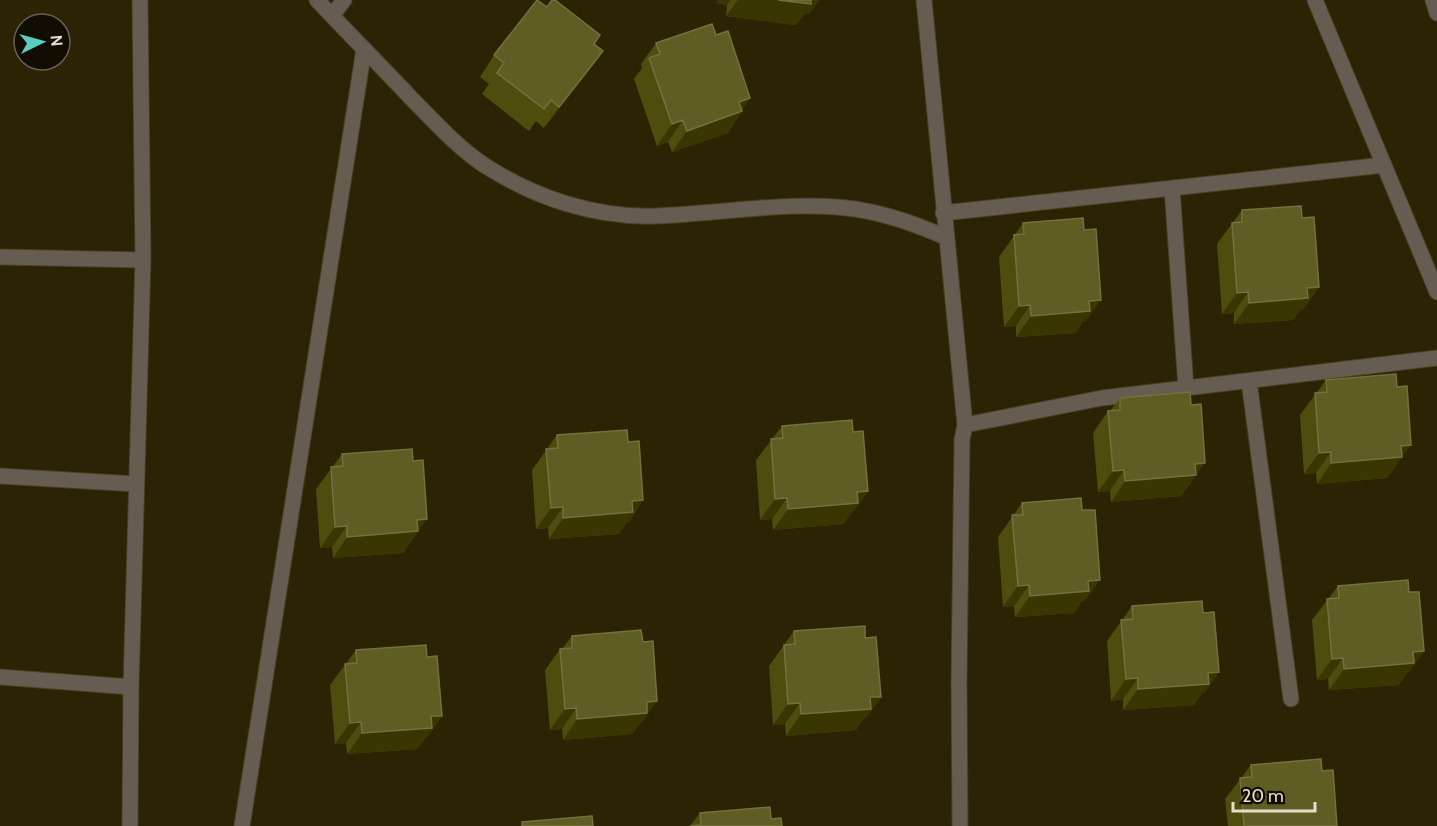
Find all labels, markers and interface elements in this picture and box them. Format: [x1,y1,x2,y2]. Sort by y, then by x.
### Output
north arrow [12,12,72,72]
text: N [46,34,66,47]
scale bar [1233,775,1316,813]
text: 20 m [1242,785,1284,807]

